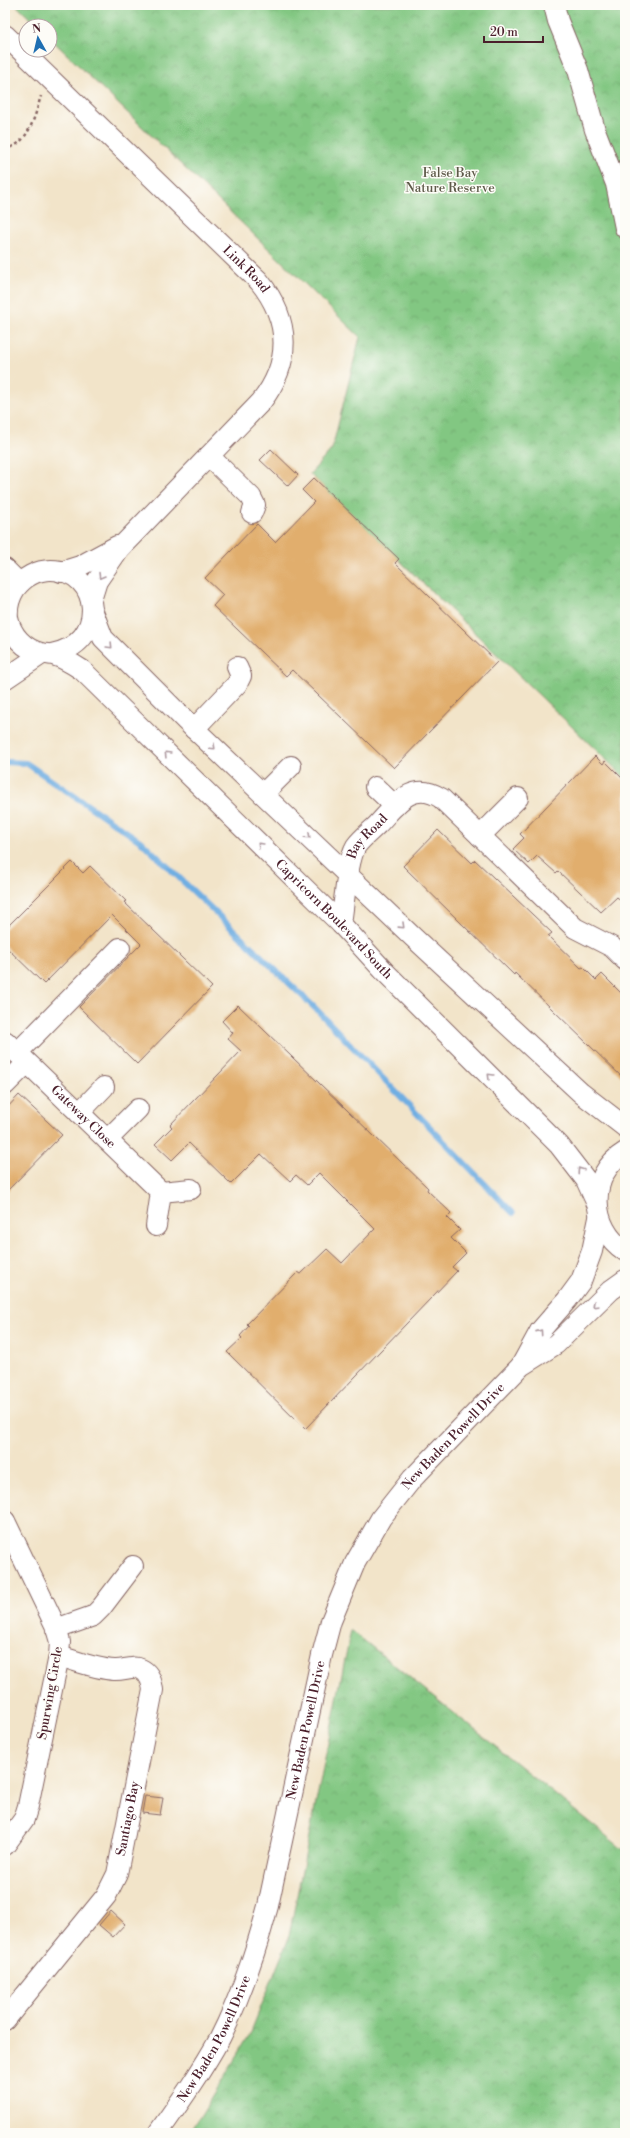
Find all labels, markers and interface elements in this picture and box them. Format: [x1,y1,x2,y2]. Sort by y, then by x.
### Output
north arrow [18,18,58,58]
scale bar [484,18,543,44]
text: N [31,22,42,37]
text: 20 m [490,25,518,40]
park label: False Bay Nature Reserve [405,165,495,196]
street label: Link Road [219,242,273,296]
one-way arrow [98,572,105,579]
one-way arrow [106,641,113,649]
one-way arrow [208,742,216,750]
one-way arrow [164,751,172,759]
street label: Bay Road [343,810,392,862]
one-way arrow [303,831,311,839]
one-way arrow [257,842,265,850]
street label: Capricorn Boulevard South [272,856,396,983]
one-way arrow [397,921,405,929]
one-way arrow [487,1073,495,1081]
street label: Gateway Close [48,1082,119,1152]
one-way arrow [578,1167,585,1174]
one-way arrow [592,1300,600,1308]
one-way arrow [535,1329,542,1336]
street label: New Baden Powell Drive [398,1379,509,1493]
street label: Spurwing Circle [34,1645,66,1741]
street label: New Baden Powell Drive [283,1659,329,1801]
street label: Santiago Bay [113,1779,143,1857]
street label: New Baden Powell Drive [174,1973,254,2106]

